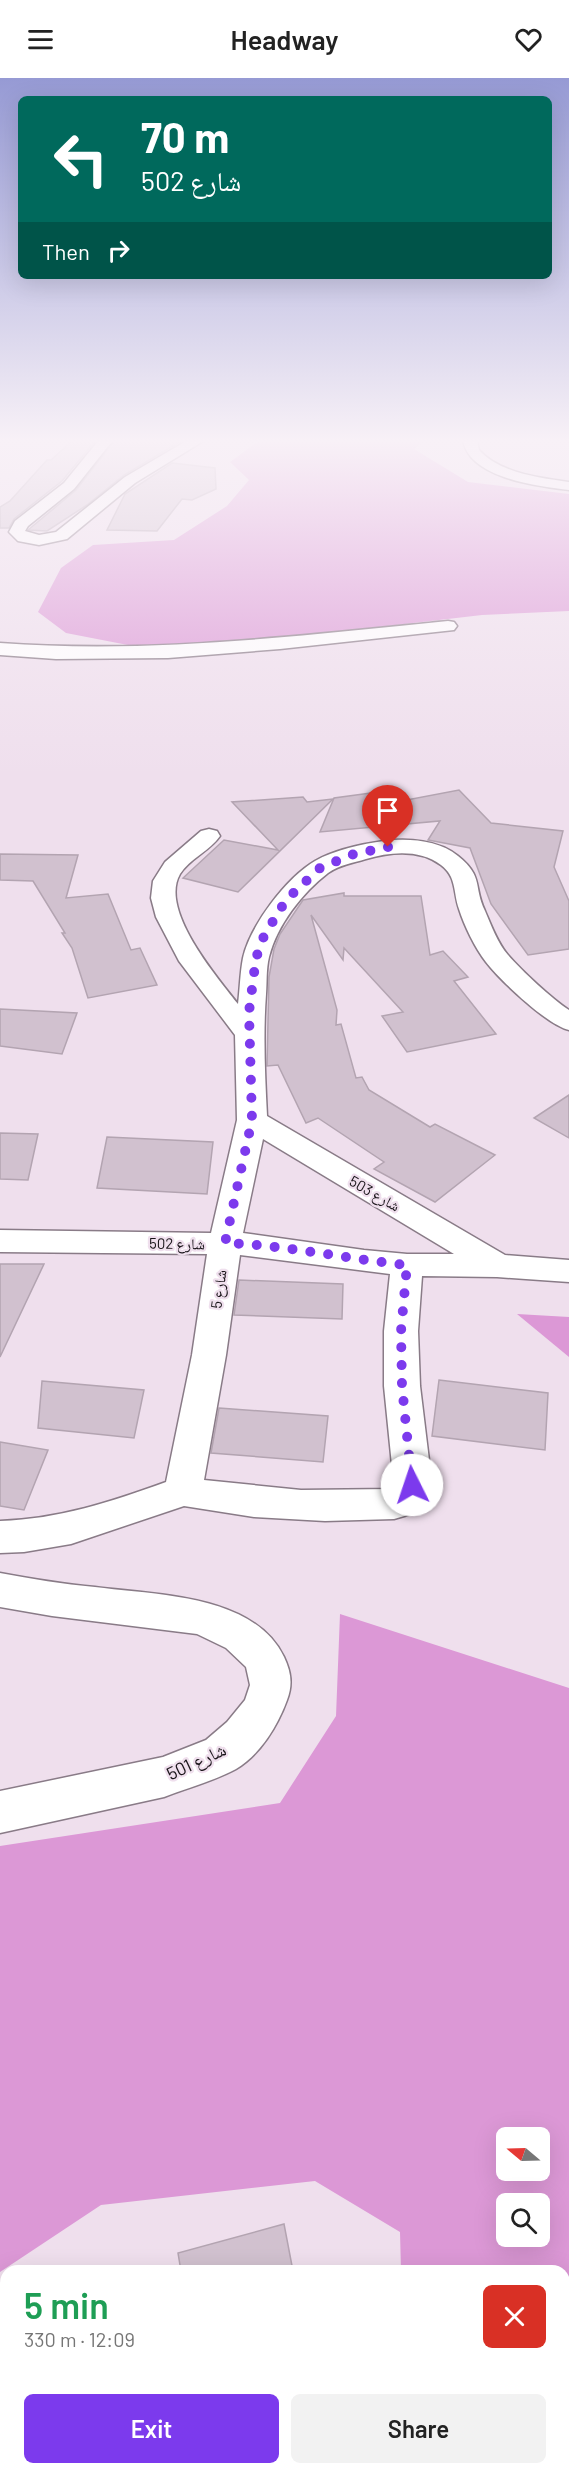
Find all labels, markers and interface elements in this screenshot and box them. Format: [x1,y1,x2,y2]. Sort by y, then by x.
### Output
icon: menu [24,23,57,56]
text: Headway [231,23,338,55]
icon: heart [512,23,545,56]
text: 70 m [141,111,229,161]
icon: left [42,120,120,198]
text: شارع 502 [141,164,241,196]
icon: right [102,234,135,267]
text: Then [42,238,90,264]
pin [362,785,413,847]
icon: arrive [371,794,404,827]
street label: شارع 503 [345,1171,404,1216]
street label: شارع 502 [149,1234,205,1254]
street label: شارع 5 [206,1268,232,1310]
position arrow [380,1453,444,1517]
street label: شارع 501 [163,1738,230,1785]
north arrow [496,2127,550,2181]
map controls [496,2127,550,2247]
button: search [496,2193,550,2247]
text: 5 min [24,2283,109,2326]
button: close [483,2285,546,2348]
text: 330 m · 12:09 [24,2327,135,2351]
button: Exit [24,2394,279,2463]
button: Share [291,2394,546,2463]

